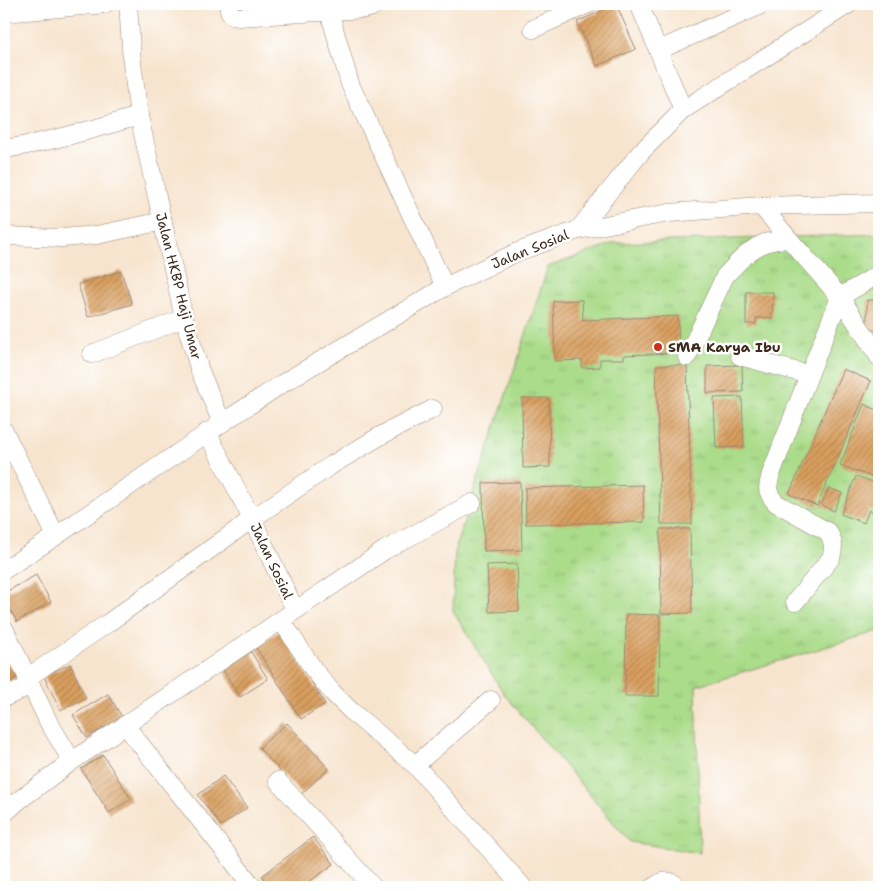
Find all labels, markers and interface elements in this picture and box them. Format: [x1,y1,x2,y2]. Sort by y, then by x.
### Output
street label: Jalan HKBP Haji Umar [152,211,206,362]
street label: Jalan Sosial [488,225,572,273]
place label: SMA Karya Ibu [668,338,781,356]
marker: SMA Karya Ibu [652,341,664,353]
street label: Jalan Sosial [246,520,298,603]

